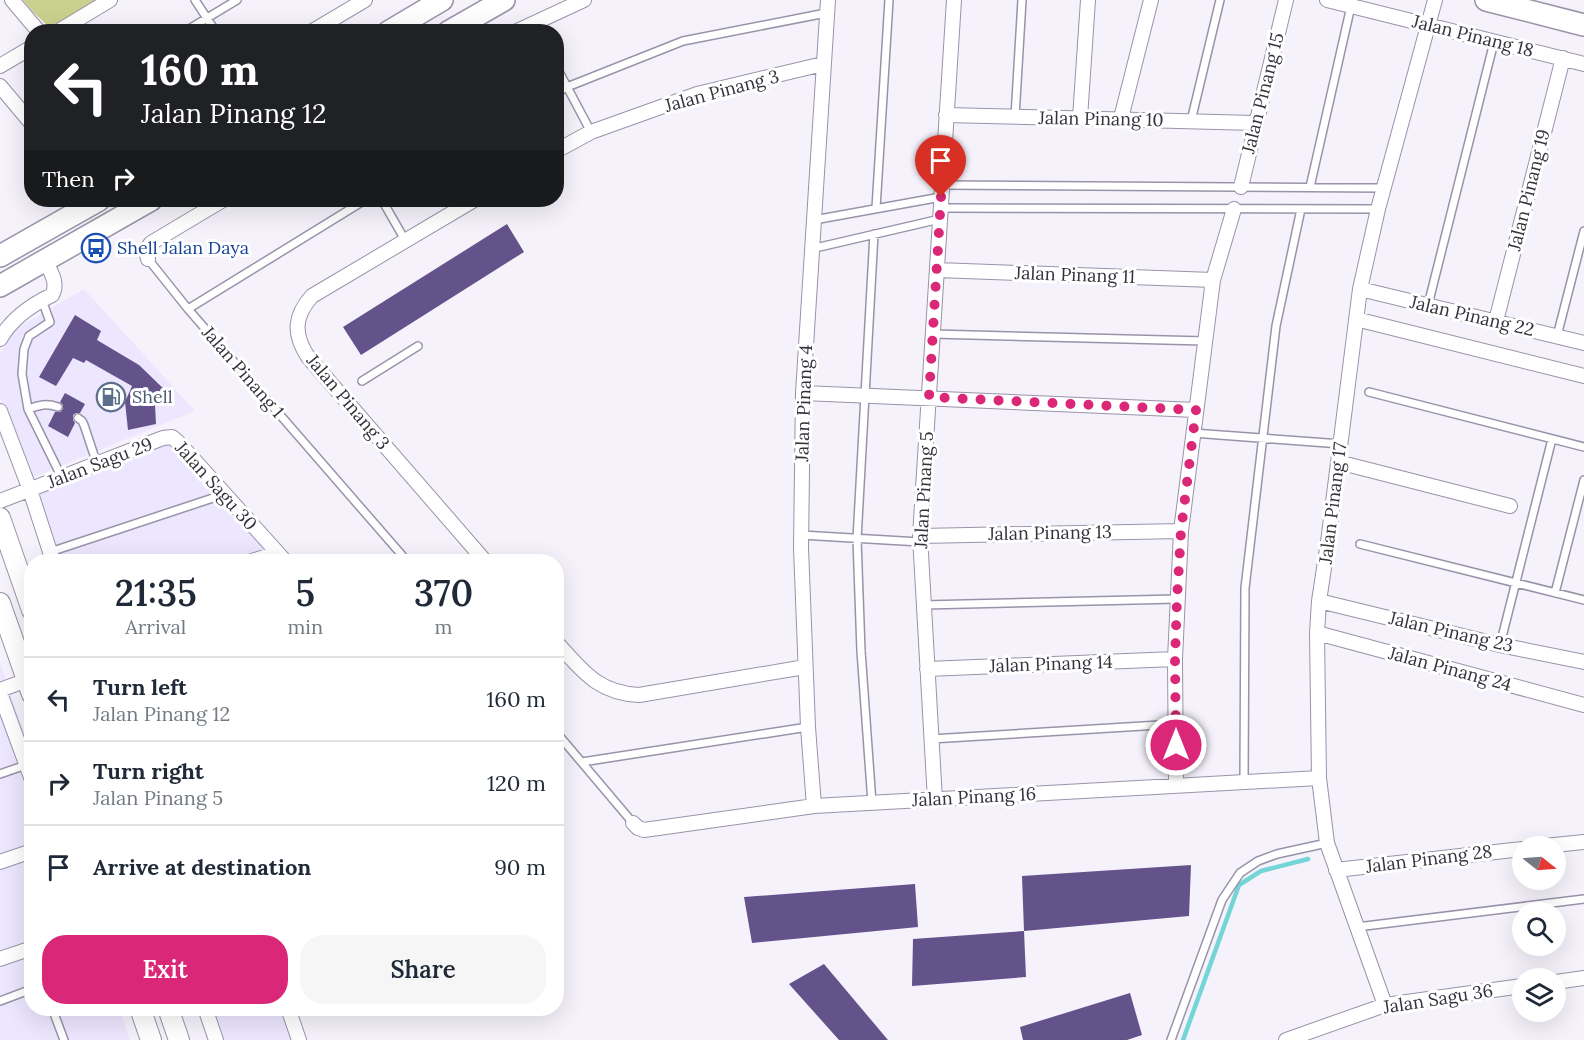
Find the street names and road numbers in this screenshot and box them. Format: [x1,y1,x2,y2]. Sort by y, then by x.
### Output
street label: Jalan Pinang 18 [1409,9,1536,62]
street label: Jalan Pinang 15 [1236,30,1289,157]
street label: Jalan Pinang 3 [661,64,782,117]
street label: Jalan Pinang 10 [1037,106,1164,131]
street label: Jalan Pinang 19 [1502,127,1555,254]
street label: Jalan Pinang 11 [1013,261,1136,288]
street label: Jalan Pinang 22 [1407,290,1536,341]
street label: Jalan Pinang 1 [197,320,289,422]
street label: Jalan Pinang 4 [790,344,817,463]
street label: Jalan Pinang 3 [301,349,395,454]
street label: Jalan Pinang 5 [909,431,938,550]
street label: Jalan Sagu 29 [43,432,156,493]
street label: Jalan Sagu 30 [170,436,262,535]
street label: Jalan Pinang 17 [1314,441,1351,566]
street label: Jalan Pinang 13 [987,520,1112,545]
street label: Jalan Pinang 23 [1386,606,1515,657]
street label: Jalan Pinang 24 [1385,641,1514,696]
street label: Jalan Pinang 14 [988,650,1113,677]
street label: Jalan Pinang 16 [910,782,1037,811]
street label: Jalan Pinang 28 [1363,839,1493,878]
street label: Jalan Sagu 36 [1380,978,1495,1019]

